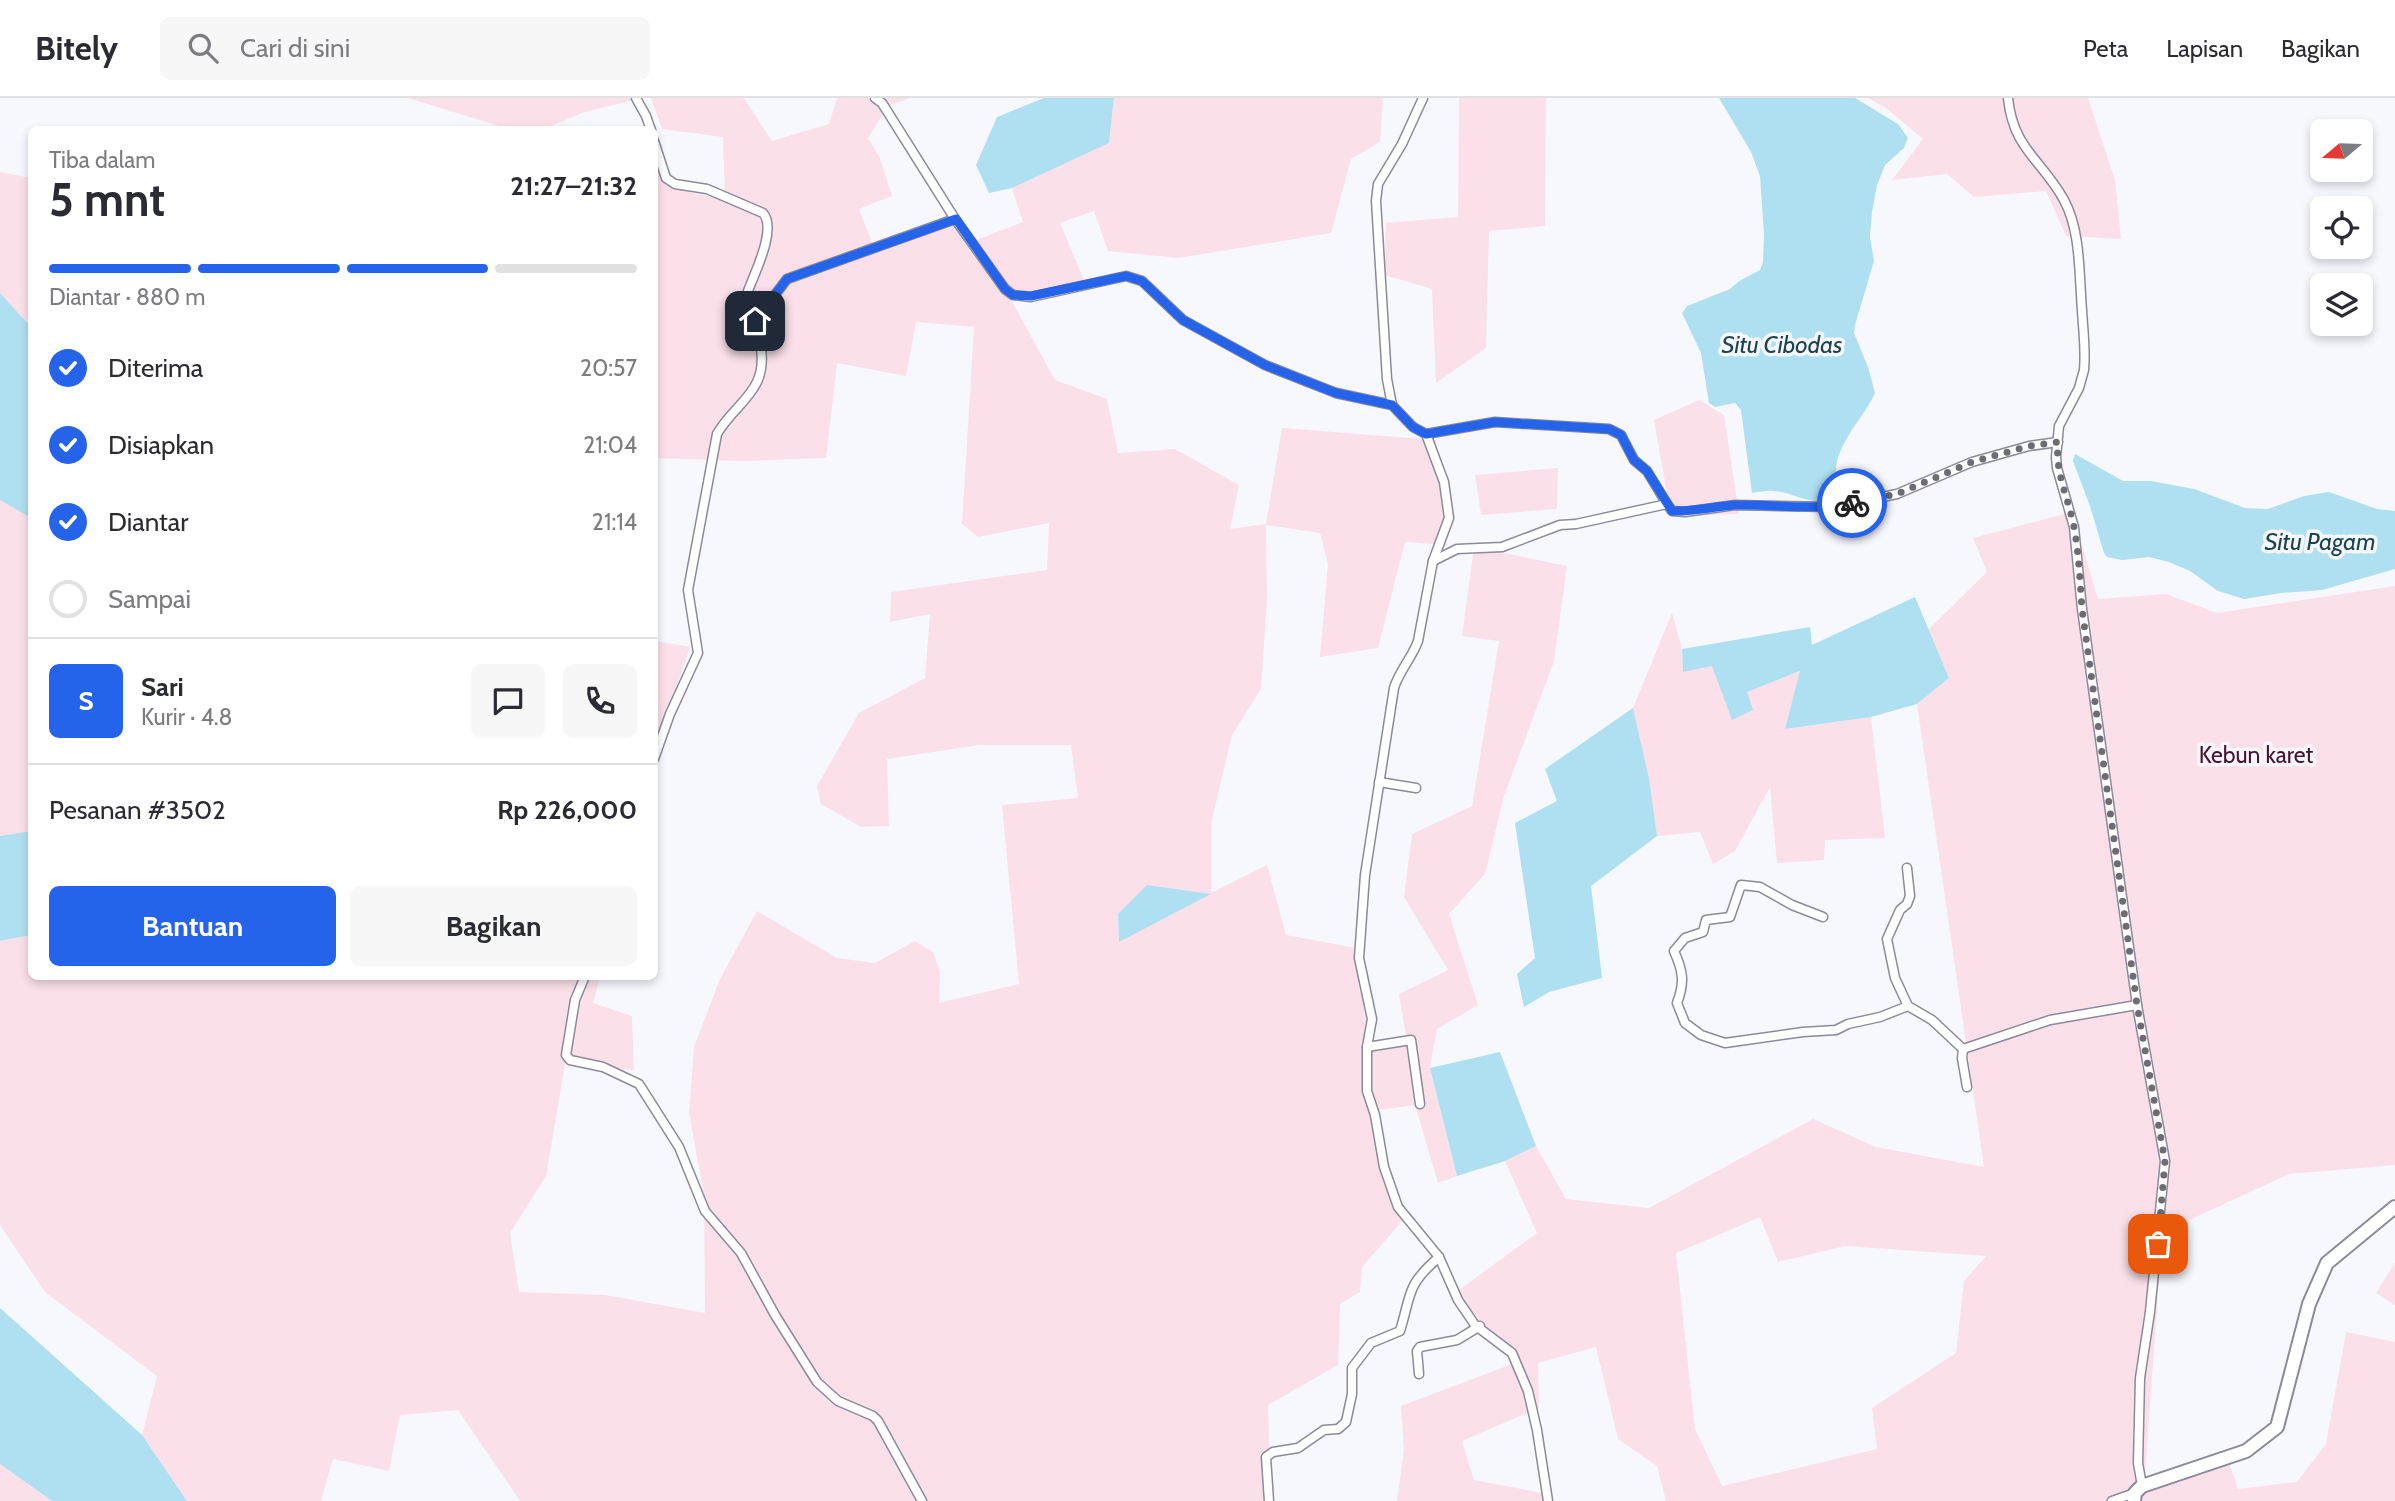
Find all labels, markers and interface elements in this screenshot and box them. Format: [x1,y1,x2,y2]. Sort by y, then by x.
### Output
search box [160,17,650,80]
text: Bitely [35,28,118,68]
icon: search [184,29,222,67]
text: Cari di sini [240,32,350,64]
text: Peta [2083,34,2128,63]
text: Lapisan [2166,34,2243,63]
text: Bagikan [2281,34,2360,63]
north arrow [2310,119,2373,182]
map controls [2310,119,2373,336]
text: Tiba dalam [49,146,155,174]
text: 21:27–21:32 [510,170,637,202]
text: 5 mnt [49,172,165,228]
button: locate [2310,196,2373,259]
button: layers [2310,273,2373,336]
text: Diantar · 880 m [49,283,205,311]
pin [725,291,785,351]
icon: home [736,302,774,340]
water label: Situ Cibodas [1722,330,1842,359]
icon: check [49,349,87,387]
text: Diterima [108,352,203,384]
text: 20:57 [580,354,637,382]
icon: check [49,426,87,464]
text: Disiapkan [108,429,214,461]
text: 21:04 [583,431,637,459]
courier [1817,468,1887,538]
icon: bike [1833,484,1871,522]
icon: check [49,503,87,541]
text: Diantar [108,506,189,538]
text: 21:14 [592,508,637,536]
water label: Situ Pagam [2265,527,2375,556]
text: Sampai [108,583,191,615]
button: chat [471,664,545,738]
button: phone [563,664,637,738]
text: Sari [141,671,184,703]
text: S [78,685,94,717]
text: Kurir · 4.8 [141,703,232,731]
park label: Kebun karet [2199,741,2314,769]
text: Pesanan #3502 [49,794,226,826]
text: Rp 226,000 [497,794,637,826]
button: Bantuan [49,886,336,966]
button: Bagikan [350,886,637,966]
pin [2128,1214,2188,1274]
icon: bag [2139,1225,2177,1263]

